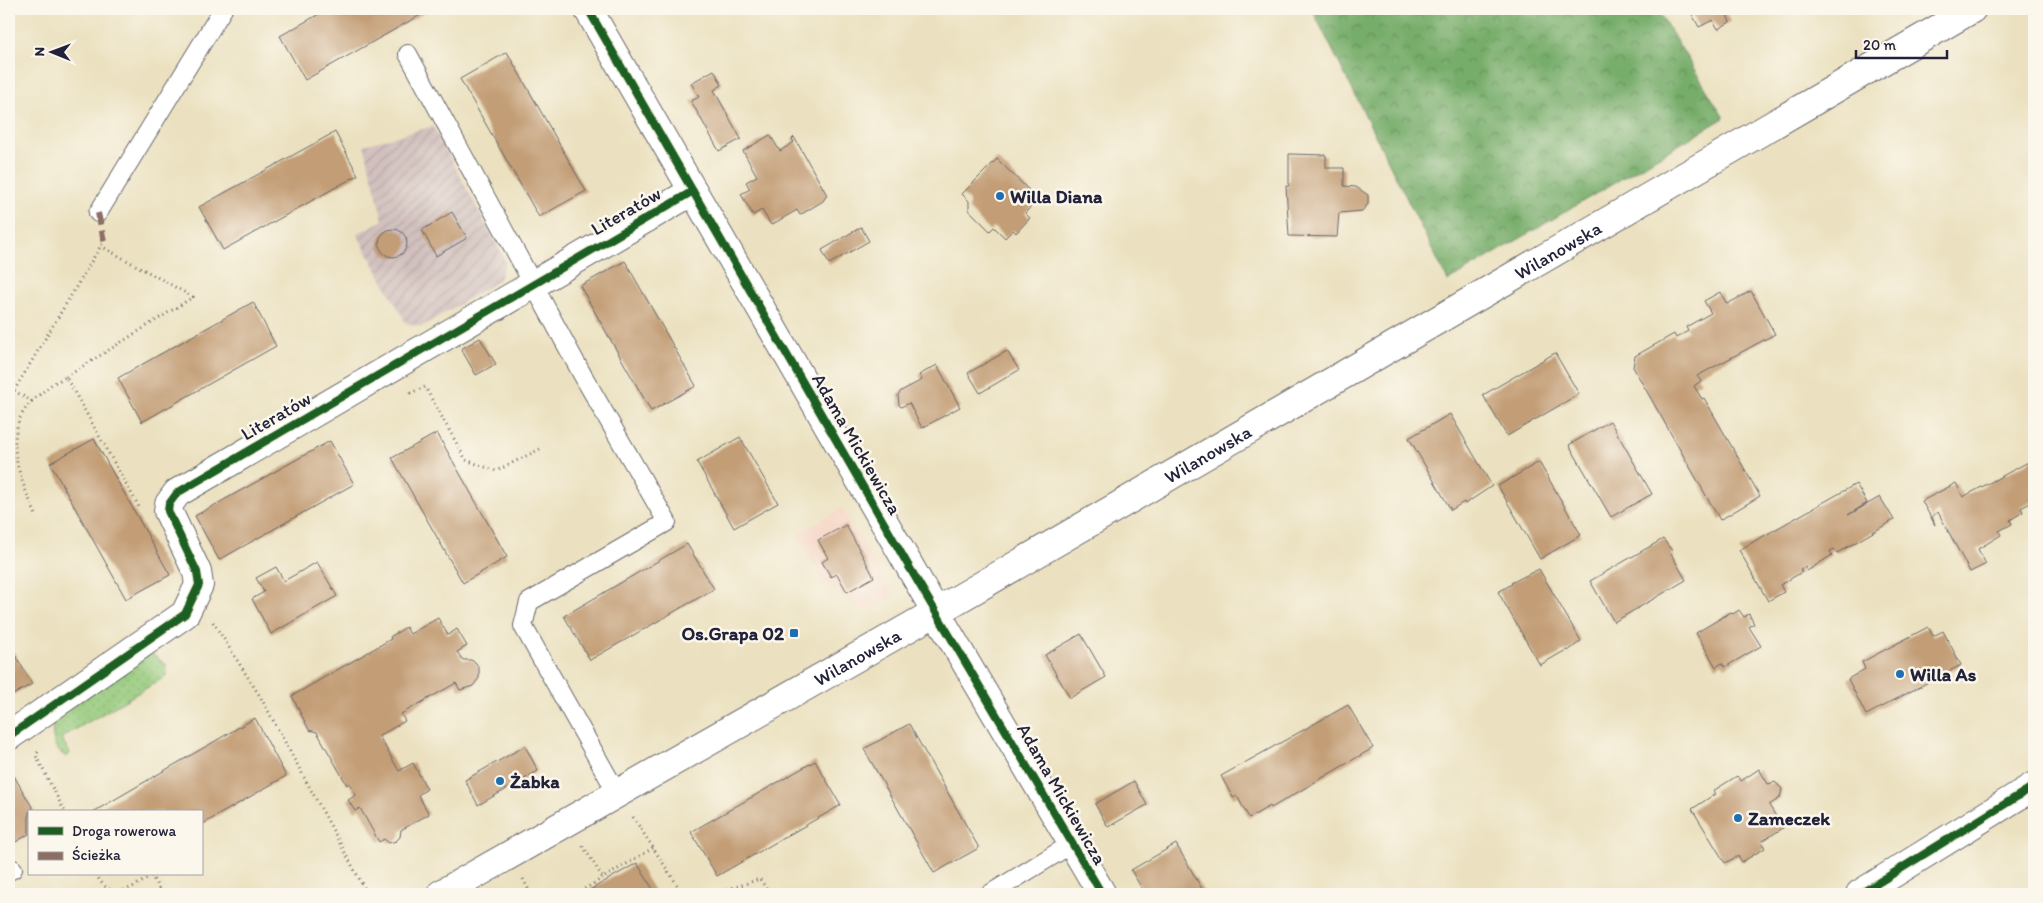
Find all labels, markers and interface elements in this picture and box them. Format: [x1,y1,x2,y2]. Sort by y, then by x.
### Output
north arrow [28,28,78,78]
scale bar [1856,28,1947,60]
text: 20 m [1863,36,1897,54]
text: N [31,47,48,57]
street label: Literatów [587,182,665,240]
place label: Willa Diana [1010,185,1103,208]
marker: Willa Diana [994,190,1006,202]
street label: Wilanowska [1510,216,1605,284]
street label: Adama Mickiewicza [807,369,907,519]
street label: Literatów [237,387,315,445]
street label: Wilanowska [1160,420,1255,488]
place label: Os.Grapa 02 [682,622,784,645]
street label: Wilanowska [809,623,905,691]
marker: Os.Grapa 02 [788,627,800,639]
place label: Willa As [1910,663,1977,686]
marker: Willa As [1894,668,1906,680]
street label: Adama Mickiewicza [1012,719,1112,869]
place label: Żabka [510,770,560,793]
marker: Żabka [494,775,506,787]
place label: Zameczek [1748,807,1830,830]
legend [28,810,202,876]
marker: Zameczek [1732,812,1744,824]
text: Droga rowerowa [72,822,176,840]
text: Ścieżka [72,846,121,864]

